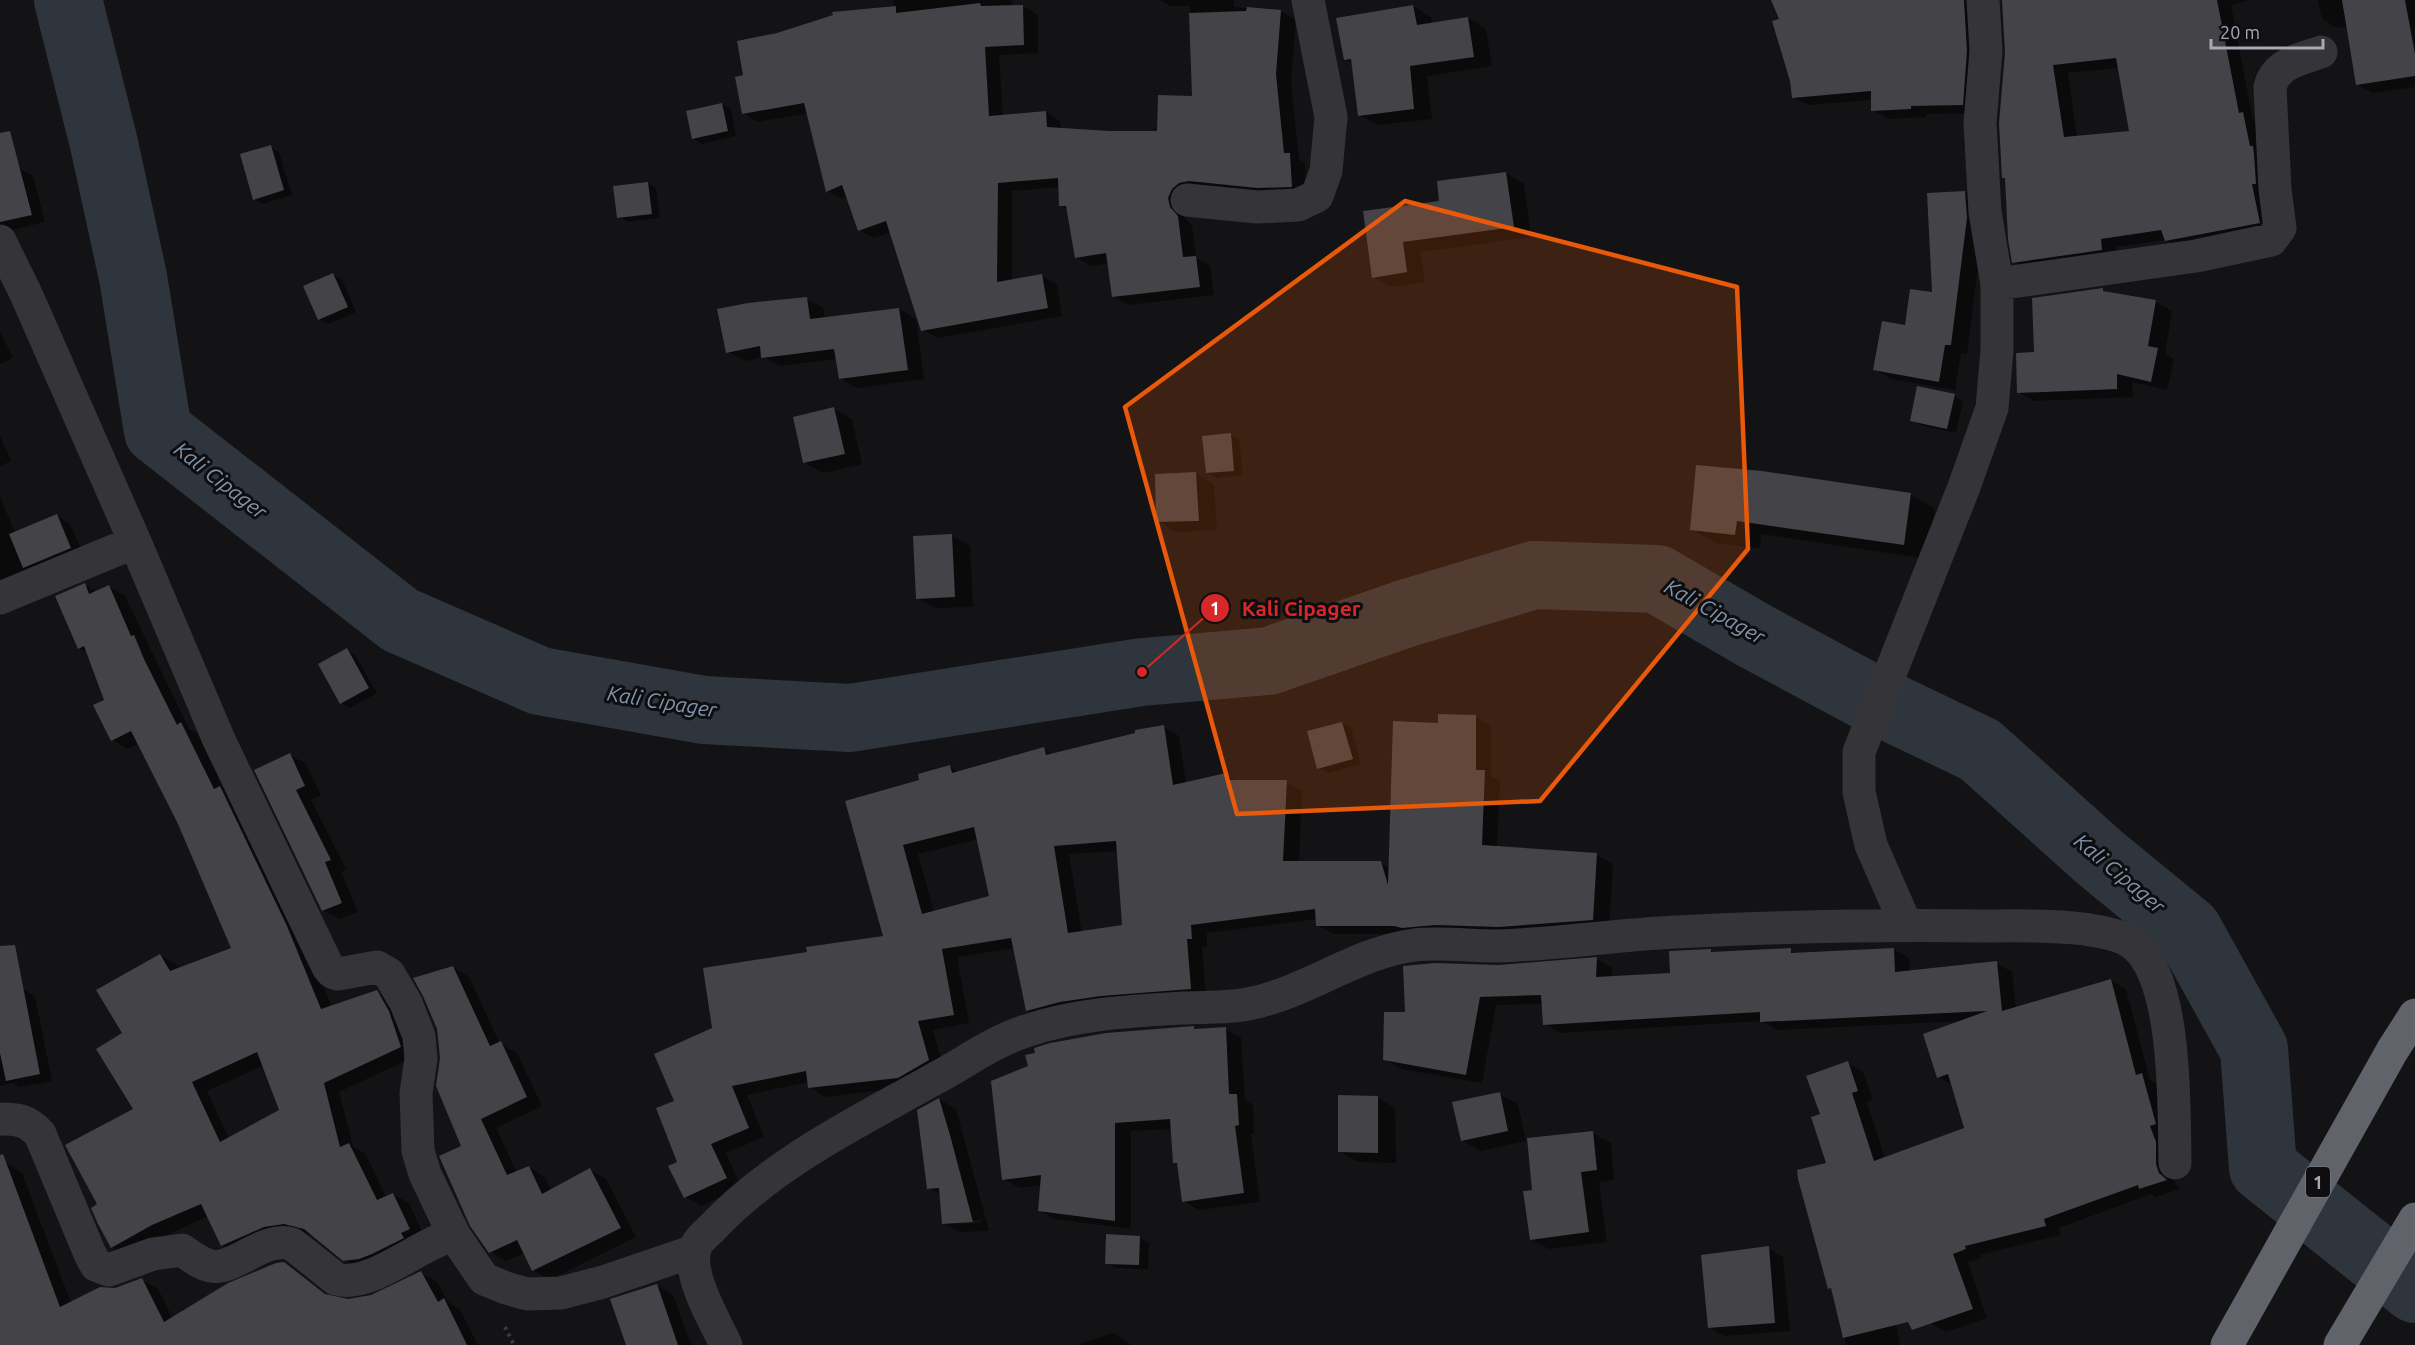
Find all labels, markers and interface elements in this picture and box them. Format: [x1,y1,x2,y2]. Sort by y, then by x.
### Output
scale bar [2211,12,2324,50]
text: 20 m [2220,22,2260,42]
water label: Kali Cipager [170,437,273,524]
water label: Kali Cipager [1661,574,1770,649]
callout: Kali Cipager [1200,589,1373,628]
text: Kali Cipager [1242,596,1361,620]
text: 1 [1210,598,1220,618]
water label: Kali Cipager [606,681,719,722]
water label: Kali Cipager [2070,828,2171,918]
road number: 1 [2306,1167,2330,1197]

